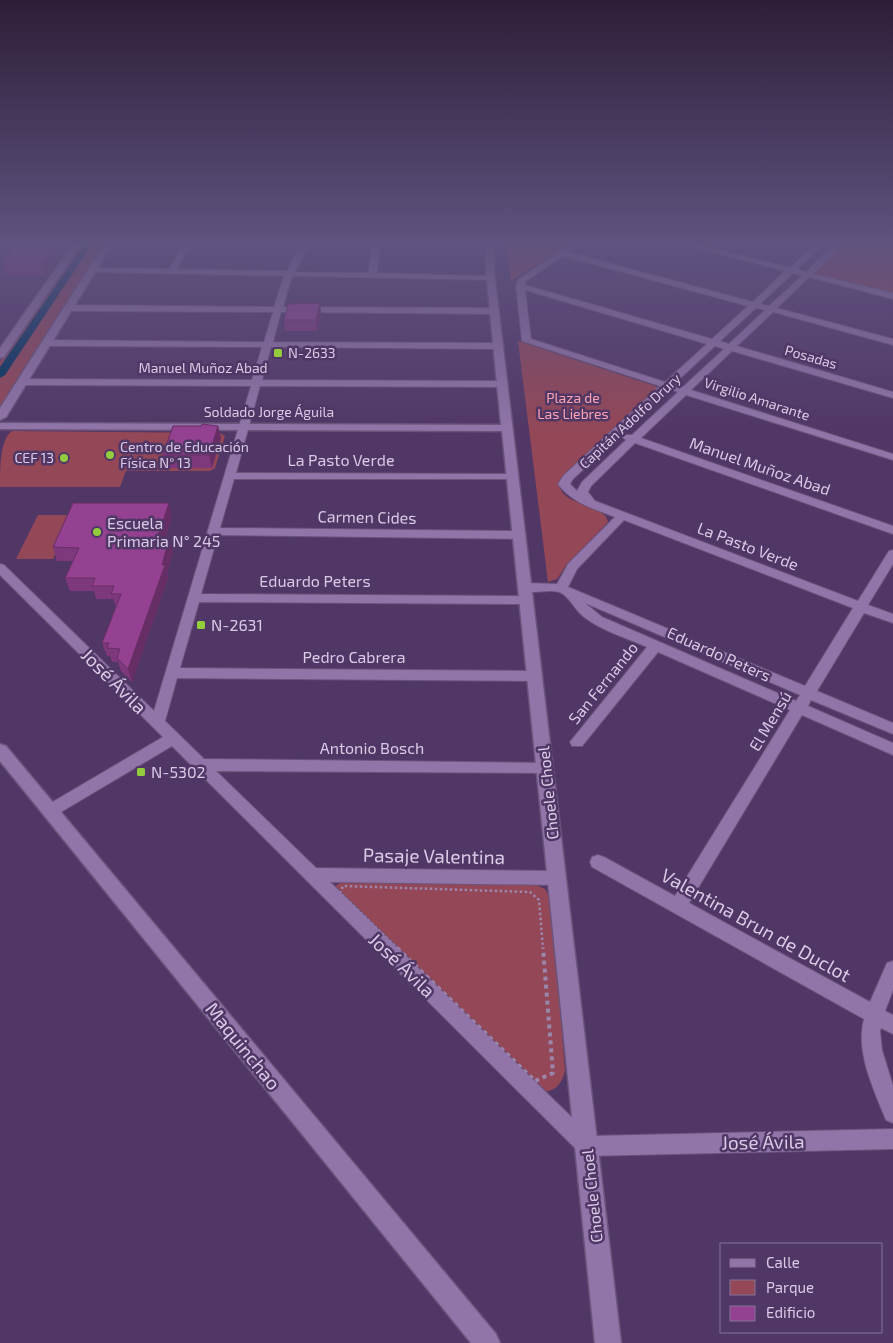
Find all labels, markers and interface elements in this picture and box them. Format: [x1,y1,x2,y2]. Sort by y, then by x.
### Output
street label: Posadas [783,341,839,372]
place label: N-2633 [288,344,336,361]
marker: N-2633 [272,347,284,359]
street label: Manuel Muñoz Abad [138,359,268,376]
street label: Capitán Adolfo Drury [576,369,684,472]
street label: Virgilio Amarante [702,373,812,424]
park label: Plaza de Las Liebres [537,389,609,422]
street label: Soldado Jorge Águila [204,403,334,420]
street label: Manuel Muñoz Abad [687,433,833,499]
place label: Centro de Educación Física N° 13 [120,438,249,471]
place label: CEF 13 [14,449,54,466]
marker: Centro de Educación Física N° 13 [104,449,116,461]
street label: La Pasto Verde [288,450,394,469]
marker: CEF 13 [58,452,70,464]
street label: Carmen Cides [317,506,417,527]
place label: Escuela Primaria N° 245 [107,513,220,550]
street label: La Pasto Verde [695,517,802,574]
marker: Escuela Primaria N° 245 [91,526,103,538]
street label: Eduardo Peters [259,571,371,590]
place label: N-2631 [211,615,263,634]
marker: N-2631 [195,619,207,631]
street label: Eduardo Peters [665,622,774,685]
street label: San Fernando [564,638,641,727]
street label: José Ávila [77,643,152,718]
street label: Pedro Cabrera [303,647,406,666]
street label: El Mensú [744,688,795,754]
street label: Antonio Bosch [320,738,424,757]
street label: Choele Choel [533,745,562,841]
place label: N-5302 [151,762,206,781]
marker: N-5302 [135,766,147,778]
street label: Pasaje Valentina [363,843,505,868]
street label: Valentina Brun de Duclot [657,863,855,986]
street label: José Ávila [364,927,440,1002]
street label: Maquinchao [201,997,286,1094]
street label: José Ávila [721,1129,805,1154]
street label: Choele Choel [577,1148,606,1244]
legend [720,1243,883,1333]
text: Calle [766,1253,800,1271]
text: Parque [766,1278,814,1296]
text: Edificio [766,1303,815,1321]

